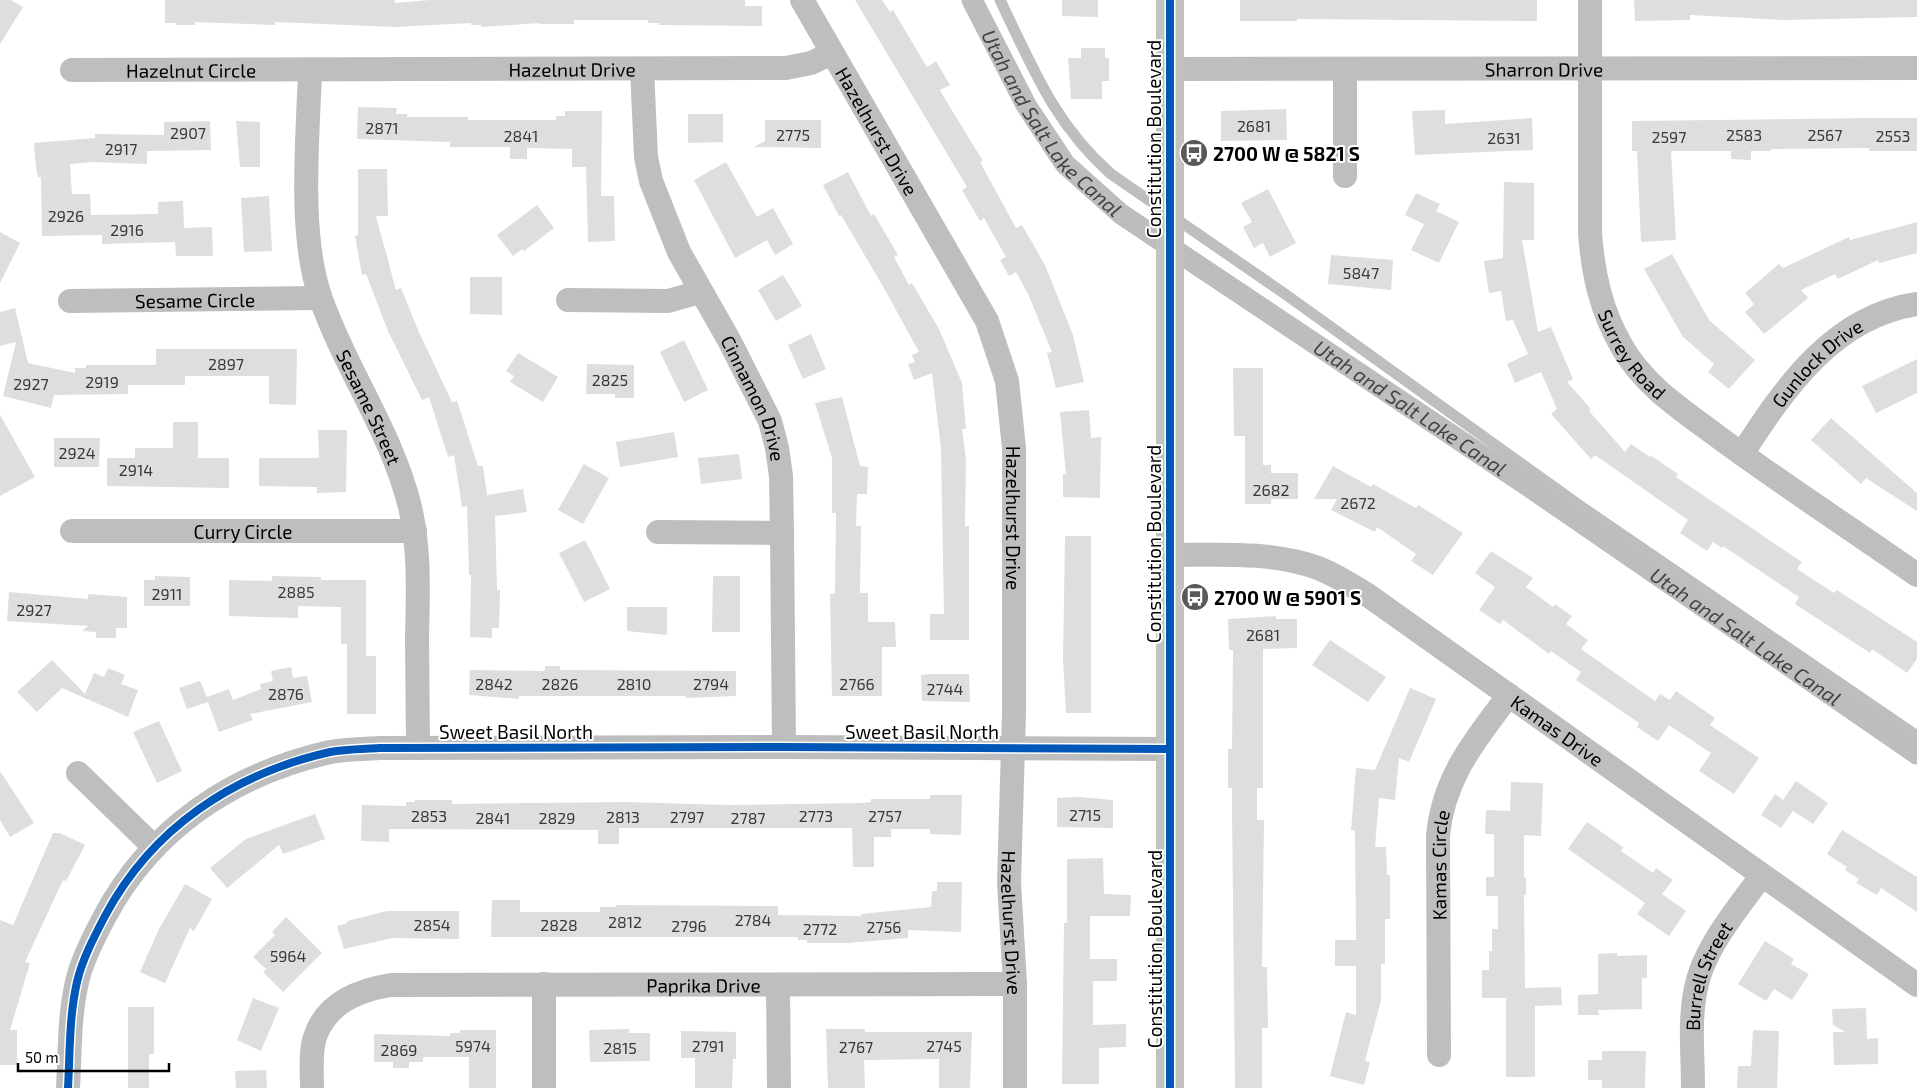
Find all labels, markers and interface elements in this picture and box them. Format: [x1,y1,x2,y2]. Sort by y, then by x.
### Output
water label: Utah and Salt Lake Canal [977,25,1127,221]
street label: Constitution Boulevard [1142,40,1165,238]
street label: Hazelnut Drive [508,57,636,80]
street label: Sharron Drive [1485,57,1603,80]
street label: Hazelnut Circle [126,58,256,81]
street label: Hazelhurst Drive [831,62,923,199]
house number: 2681 [1237,116,1271,135]
house number: 2871 [365,118,399,137]
house number: 2907 [170,123,206,142]
house number: 2775 [776,125,810,144]
house number: 2583 [1726,125,1762,144]
house number: 2567 [1808,125,1842,144]
house number: 2841 [504,126,538,145]
house number: 2553 [1875,126,1911,145]
house number: 2597 [1652,127,1686,146]
house number: 2631 [1487,128,1521,147]
bus stop icon: 2700 W @ 5821 S [1179,138,1209,168]
house number: 2917 [105,139,137,158]
place label: 2700 W @ 5821 S [1213,142,1360,165]
house number: 2926 [48,206,84,225]
house number: 2916 [110,220,144,239]
house number: 5847 [1343,263,1379,282]
street label: Sesame Circle [135,287,255,312]
street label: Surrey Road [1594,306,1671,404]
street label: Gunlock Drive [1766,313,1866,411]
street label: Cinnamon Drive [717,331,790,463]
water label: Utah and Salt Lake Canal [1310,335,1511,480]
street label: Sesame Street [332,346,407,468]
house number: 2897 [208,354,244,373]
house number: 2825 [592,370,628,389]
house number: 2919 [85,372,119,391]
house number: 2927 [13,374,49,393]
house number: 2924 [59,443,96,462]
street label: Constitution Boulevard [1142,445,1165,643]
street label: Hazelhurst Drive [1003,446,1026,590]
house number: 2914 [119,460,153,479]
house number: 2682 [1253,480,1289,499]
house number: 2672 [1340,493,1376,512]
street label: Curry Circle [194,520,292,543]
water label: Utah and Salt Lake Canal [1646,562,1846,710]
house number: 2885 [278,582,315,601]
bus stop icon: 2700 W @ 5901 S [1180,582,1210,612]
house number: 2911 [152,584,182,603]
place label: 2700 W @ 5901 S [1214,586,1361,609]
house number: 2927 [16,600,52,619]
house number: 2681 [1246,625,1280,644]
house number: 2842 [475,674,513,693]
house number: 2826 [542,674,578,693]
house number: 2810 [617,674,651,693]
house number: 2794 [693,674,729,693]
house number: 2766 [839,674,875,693]
house number: 2744 [927,679,964,698]
house number: 2876 [268,684,304,703]
street label: Kamas Drive [1507,689,1608,770]
street label: Sweet Basil North [439,720,593,743]
street label: Sweet Basil North [845,720,999,743]
house number: 2715 [1069,805,1101,824]
house number: 2853 [411,806,447,825]
house number: 2773 [799,806,833,825]
house number: 2757 [868,806,902,825]
house number: 2813 [606,807,640,826]
house number: 2797 [670,807,704,826]
house number: 2841 [476,808,510,827]
house number: 2829 [539,808,575,827]
house number: 2787 [730,808,766,827]
street label: Kamas Circle [1426,808,1453,920]
street label: Hazelhurst Drive [997,850,1027,995]
street label: Constitution Boulevard [1143,850,1166,1048]
house number: 2784 [735,910,772,929]
house number: 2812 [608,912,642,931]
house number: 2854 [413,915,451,934]
house number: 2828 [540,915,578,934]
house number: 2796 [671,916,707,935]
street label: Burrell Street [1680,916,1737,1031]
house number: 2756 [867,917,901,936]
house number: 2772 [803,919,837,938]
house number: 5964 [270,946,307,965]
street label: Paprika Drive [646,973,761,996]
house number: 5974 [455,1036,491,1055]
house number: 2791 [692,1036,724,1055]
house number: 2745 [926,1036,962,1055]
house number: 2767 [839,1037,873,1056]
house number: 2815 [603,1038,637,1057]
scale bar [18,1040,169,1072]
house number: 2869 [380,1040,418,1059]
text: 50 m [25,1048,59,1066]

